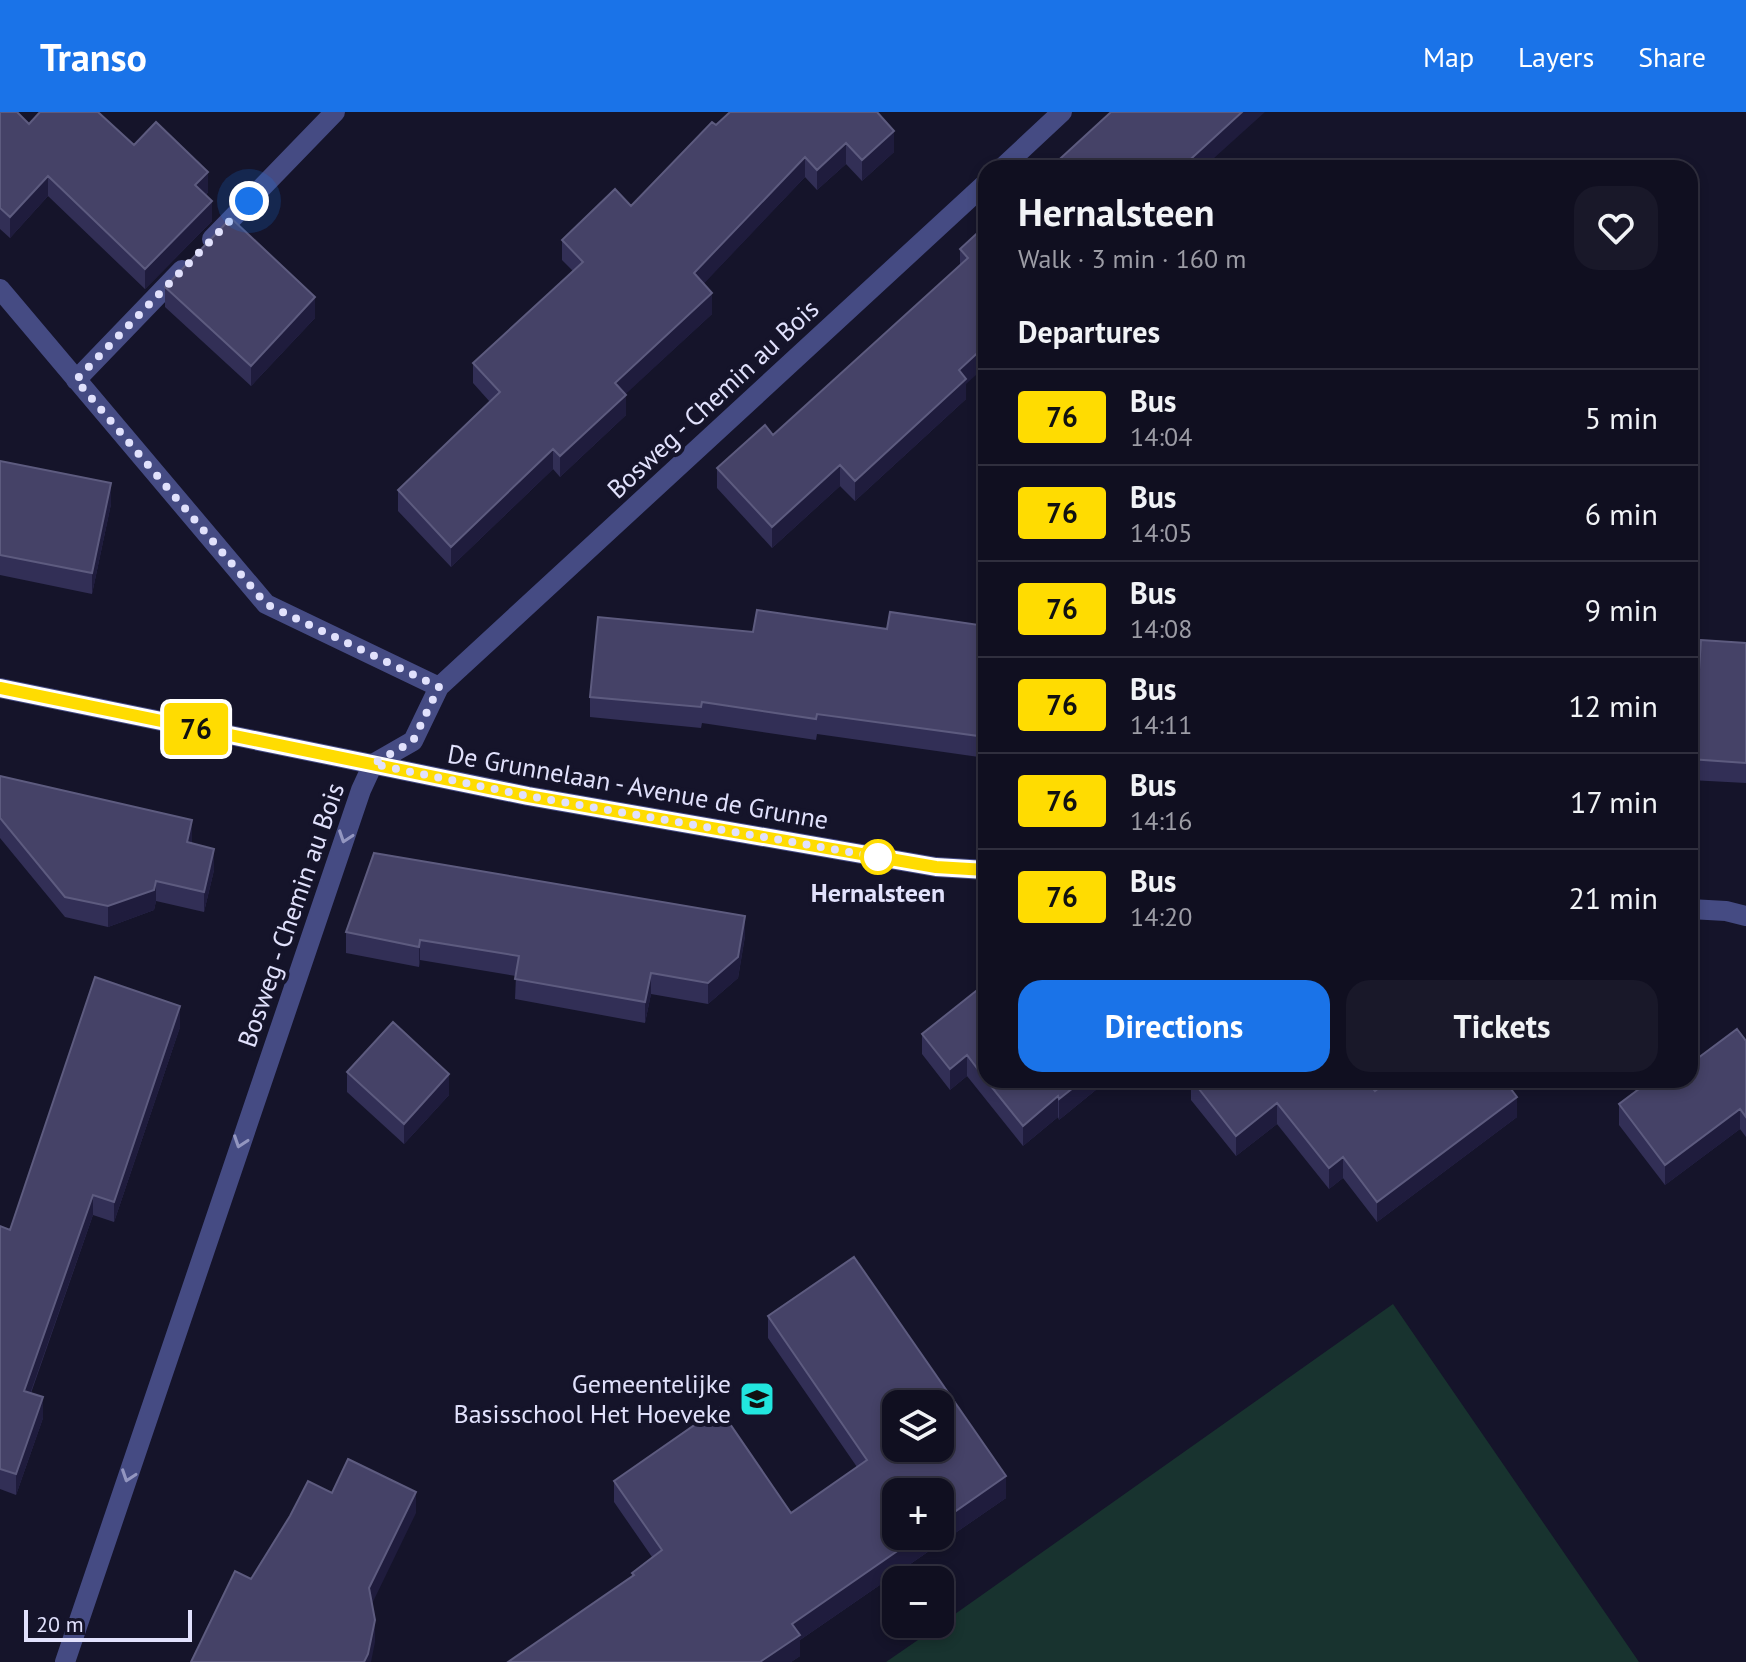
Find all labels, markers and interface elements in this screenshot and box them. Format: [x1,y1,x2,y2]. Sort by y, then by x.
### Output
text: Transo [40,32,147,81]
text: Map [1423,38,1474,75]
text: Layers [1518,38,1594,75]
text: Share [1638,38,1706,75]
your location [229,181,269,221]
button: heart [1574,186,1658,270]
text: Hernalsteen [1018,187,1214,236]
text: Walk · 3 min · 160 m [1018,242,1246,275]
street label: Bosweg - Chemin au Bois [600,292,825,505]
text: Departures [1018,312,1160,351]
text: Bus [1130,381,1177,420]
text: 76 [1046,398,1078,435]
text: 5 min [1585,398,1658,437]
text: 14:04 [1130,420,1192,453]
text: Bus [1130,477,1177,516]
text: 76 [1046,494,1078,531]
text: 6 min [1585,494,1658,533]
text: 14:05 [1130,516,1192,549]
text: Bus [1130,573,1177,612]
text: 76 [1046,590,1078,627]
text: 9 min [1585,590,1658,629]
text: 14:08 [1130,612,1192,645]
text: Bus [1130,669,1177,708]
text: 76 [1046,686,1078,723]
text: 12 min [1568,686,1658,725]
line badge: 76 [160,703,232,755]
text: 14:11 [1130,708,1192,741]
text: 76 [180,710,212,747]
street label: De Grunnelaan - Avenue de Grunne [445,737,831,836]
text: Bus [1130,765,1177,804]
street label: Bosweg - Chemin au Bois [230,778,351,1051]
text: 76 [1046,782,1078,819]
text: 17 min [1570,782,1658,821]
text: 14:16 [1130,804,1192,837]
one-way arrow [339,829,355,843]
marker: Hernalsteen [861,840,895,874]
text: Bus [1130,861,1177,900]
place label: Hernalsteen [811,876,945,909]
text: 76 [1046,878,1078,915]
text: 21 min [1568,878,1658,917]
text: 14:20 [1130,900,1192,933]
button: Directions [1018,980,1330,1072]
button: Tickets [1346,980,1658,1072]
one-way arrow [234,1134,250,1148]
place label: Gemeentelijke Basisschool Het Hoeveke [453,1367,731,1430]
school or university icon: Gemeentelijke Basisschool Het Hoeveke [738,1380,776,1418]
map controls [882,1390,954,1638]
button: layers [882,1390,954,1462]
one-way arrow [121,1468,137,1482]
button: + [882,1478,954,1550]
button: − [882,1566,954,1638]
scale bar [24,1606,192,1642]
text: 20 m [36,1610,84,1638]

